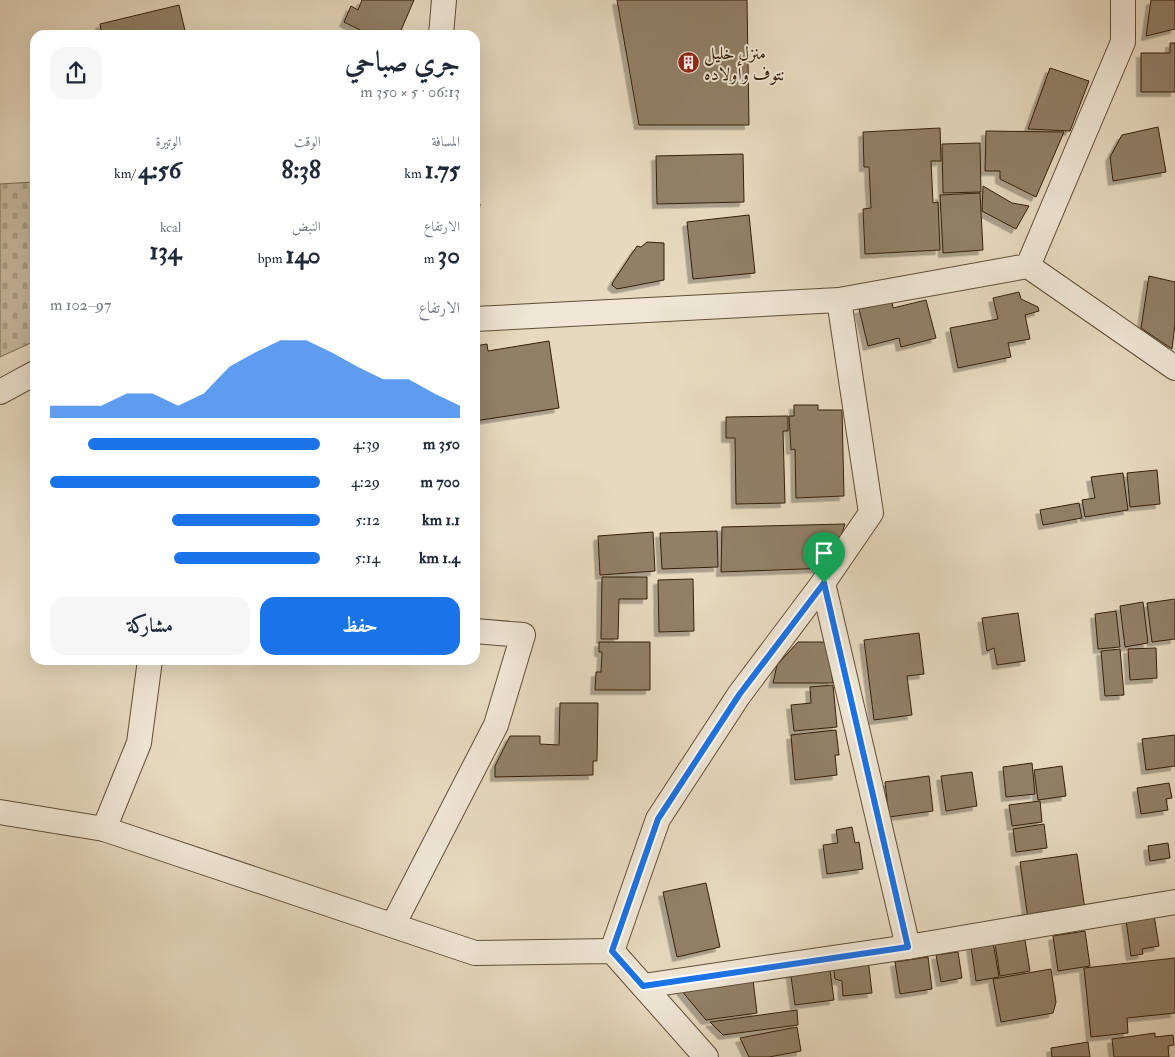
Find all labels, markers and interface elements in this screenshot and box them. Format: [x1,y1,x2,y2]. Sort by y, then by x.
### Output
place label: منزل خليل نتوف وأولاده [704,42,785,86]
text: جري صباحي [345,45,460,80]
button: share [50,47,102,99]
building icon: منزل خليل نتوف وأولاده [676,51,700,75]
text: 06:13 · 5 × 350 m [360,82,460,102]
text: الوتيرة [156,133,181,150]
text: الوقت [294,133,321,150]
text: المسافة [431,133,460,150]
text: 4:56 [138,155,181,186]
text: 8:38 [281,155,321,186]
text: 1.75 [425,155,460,186]
text: /km [114,165,138,182]
text: km [404,165,425,182]
text: النبض [292,218,321,235]
text: الارتفاع [424,218,460,235]
text: kcal [160,219,181,236]
text: 134 [149,236,181,267]
text: 140 [285,240,321,271]
text: 30 [438,240,460,271]
text: bpm [258,250,285,267]
text: m [424,250,438,267]
text: 97–102 m [50,295,111,315]
text: الارتفاع [418,298,460,318]
text: 4:39 [353,434,380,454]
text: 350 m [423,434,460,454]
text: 4:29 [351,472,380,492]
text: 700 m [421,472,460,492]
text: 5:12 [355,510,380,530]
text: 1.1 km [422,510,460,530]
pin [803,532,845,583]
icon: arrive [810,539,838,567]
text: 5:14 [355,548,380,568]
text: 1.4 km [419,548,460,568]
button: مشاركة [50,597,250,655]
button: حفظ [260,597,460,655]

